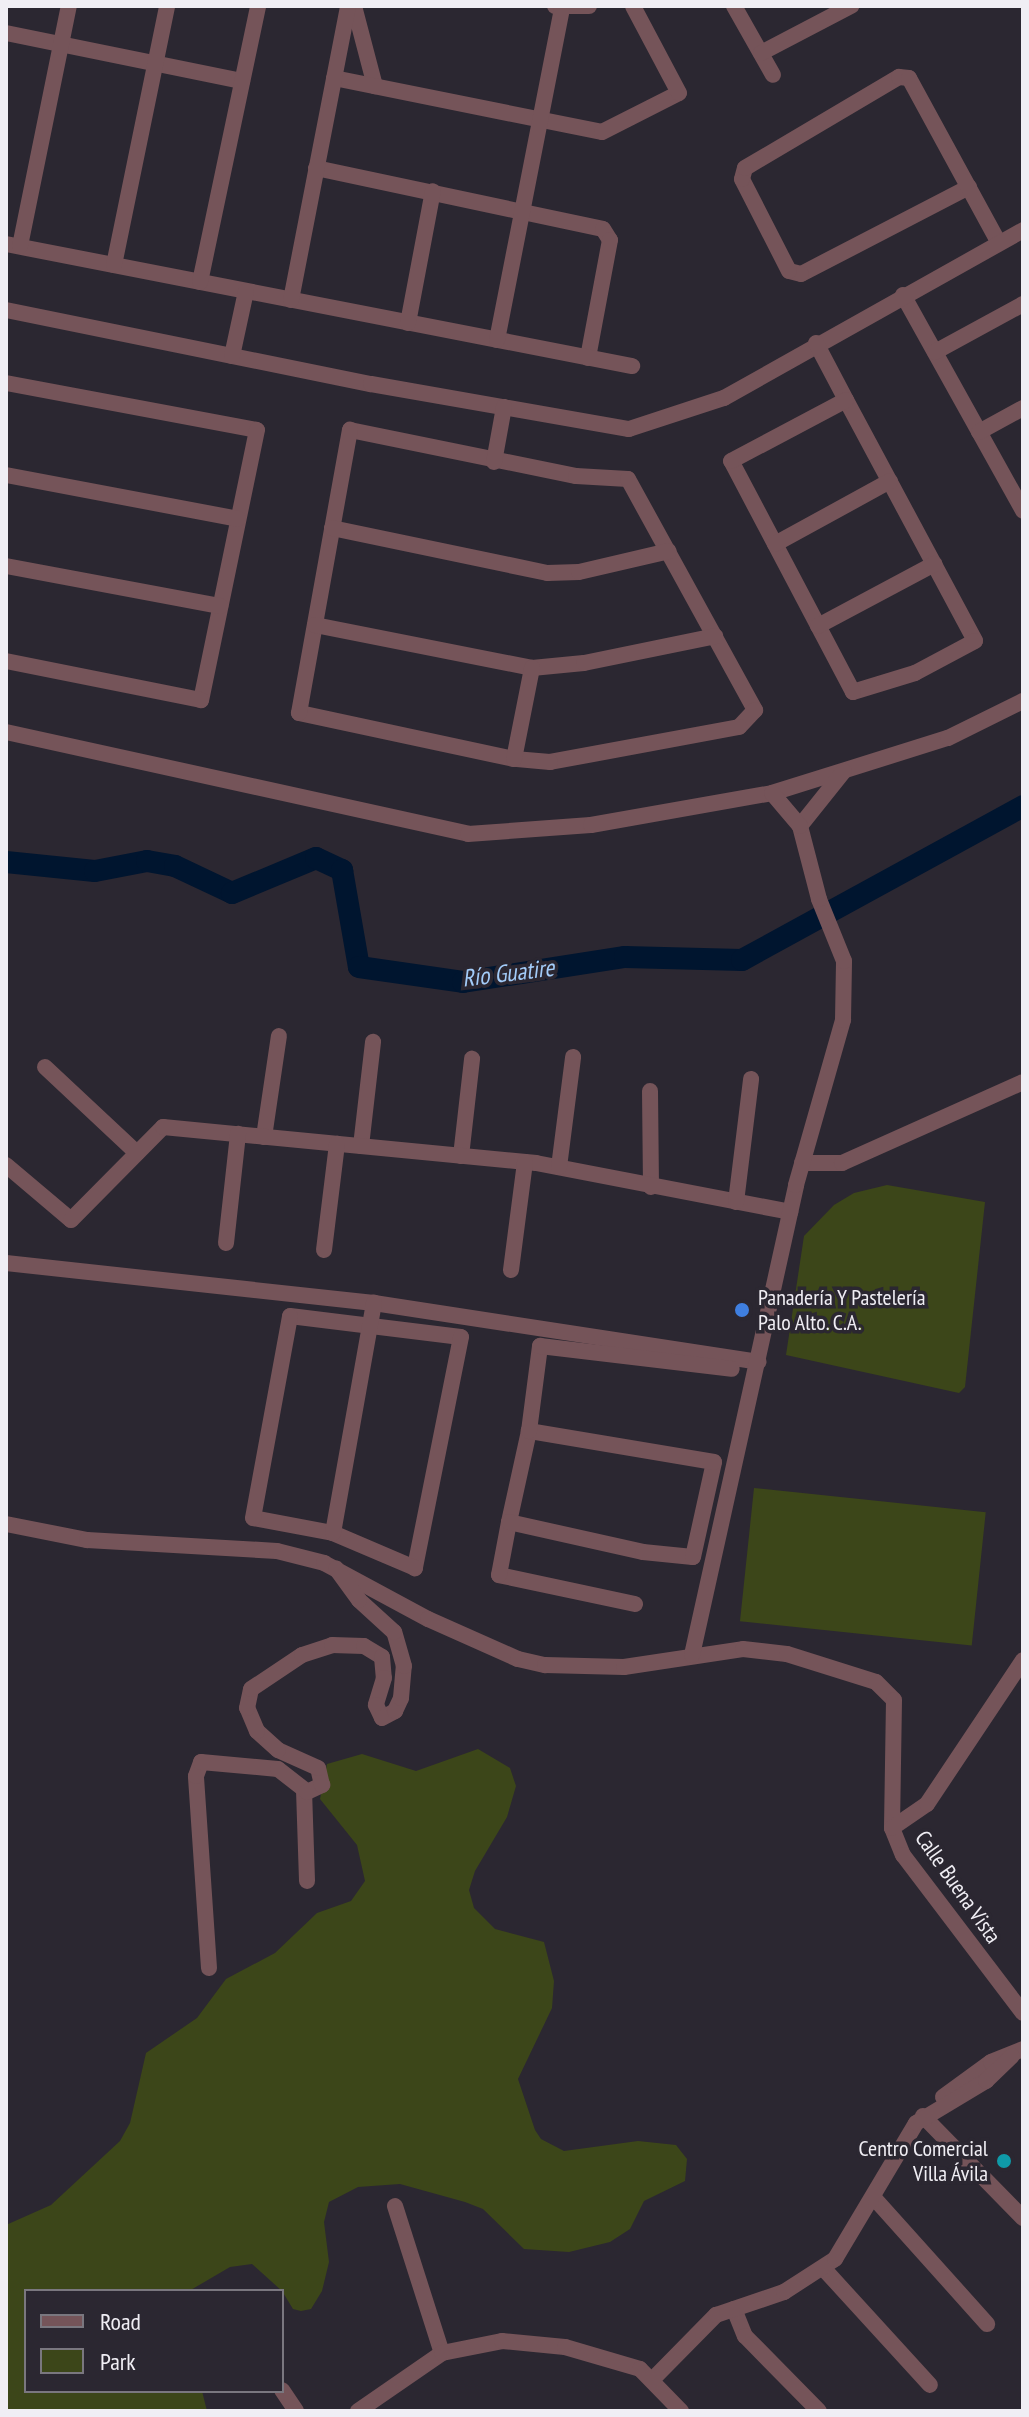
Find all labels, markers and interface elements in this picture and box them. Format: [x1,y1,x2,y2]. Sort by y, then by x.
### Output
water label: Río Guatire [460,953,556,993]
place label: Panadería Y Pastelería Palo Alto. C.A. [758,1284,926,1336]
marker: Panadería Y Pastelería Palo Alto. C.A. [733,1301,751,1319]
street label: Calle Buena Vista [909,1825,1007,1949]
place label: Centro Comercial Villa Ávila [859,2135,988,2186]
marker: Centro Comercial Villa Ávila [995,2152,1013,2170]
legend [24,2289,284,2393]
text: Road [100,2306,141,2337]
text: Park [100,2346,136,2377]

